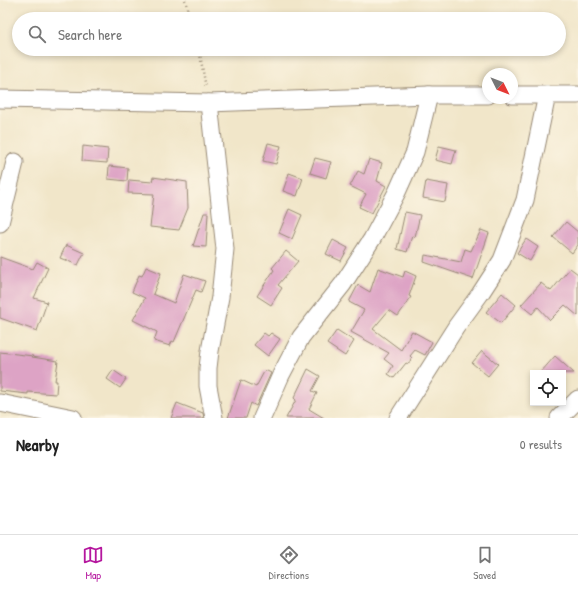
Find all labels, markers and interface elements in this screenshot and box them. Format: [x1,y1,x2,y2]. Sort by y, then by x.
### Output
search box [12,12,566,56]
icon: search [26,23,48,45]
text: Search here [58,24,122,45]
north arrow [482,68,518,104]
map controls [530,370,566,406]
button: locate [530,370,566,406]
text: Nearby [16,433,59,456]
text: 0 results [520,435,562,453]
tab: Map [82,544,104,582]
tab: Directions [269,544,309,582]
tab: Saved [473,544,496,582]

